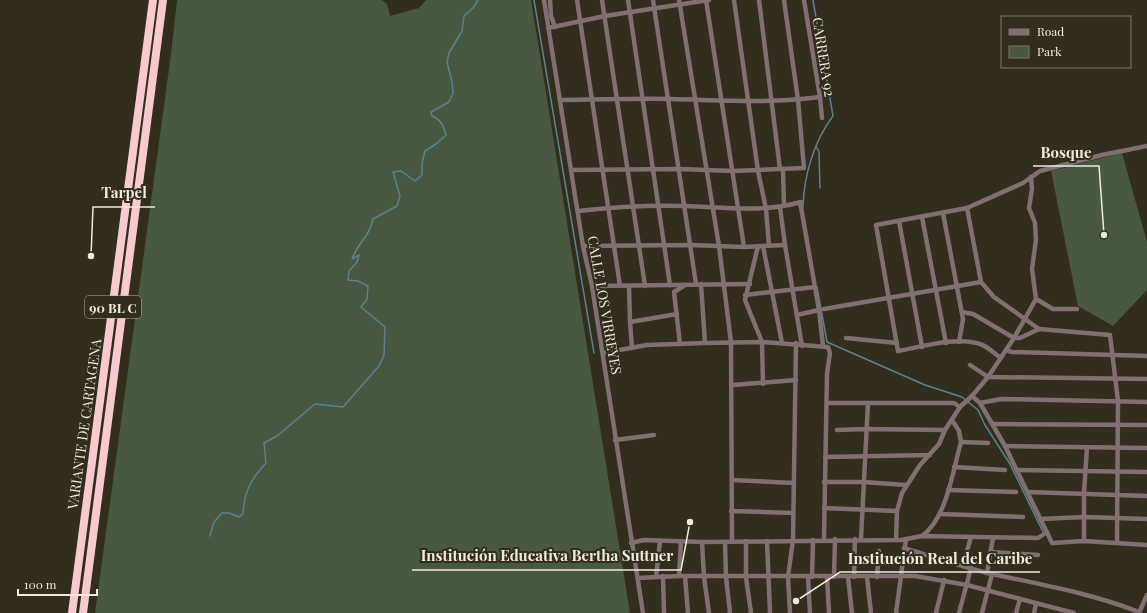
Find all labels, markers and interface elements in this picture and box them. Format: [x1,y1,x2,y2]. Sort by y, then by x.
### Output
street label: CARRERA 92 [808,16,840,98]
legend [1001,16,1131,68]
text: Road [1037,23,1064,39]
text: Park [1037,43,1062,59]
callout: Bosque [1033,139,1099,166]
text: Bosque [1041,142,1092,162]
callout: Tarpel [93,180,155,207]
text: Tarpel [101,182,147,202]
street label: CALLE LOS VIRREYES [583,234,627,376]
road number: 90 BL C [85,296,141,318]
street label: VARIANTE DE CARTAGENA [62,337,105,512]
callout: Institución Educativa Bertha Suttner [412,543,681,570]
text: Institución Educativa Bertha Suttner [421,545,673,565]
callout: Institución Real del Caribe [840,545,1040,572]
text: Institución Real del Caribe [848,548,1033,568]
scale bar [18,571,97,597]
text: 100 m [24,576,57,592]

